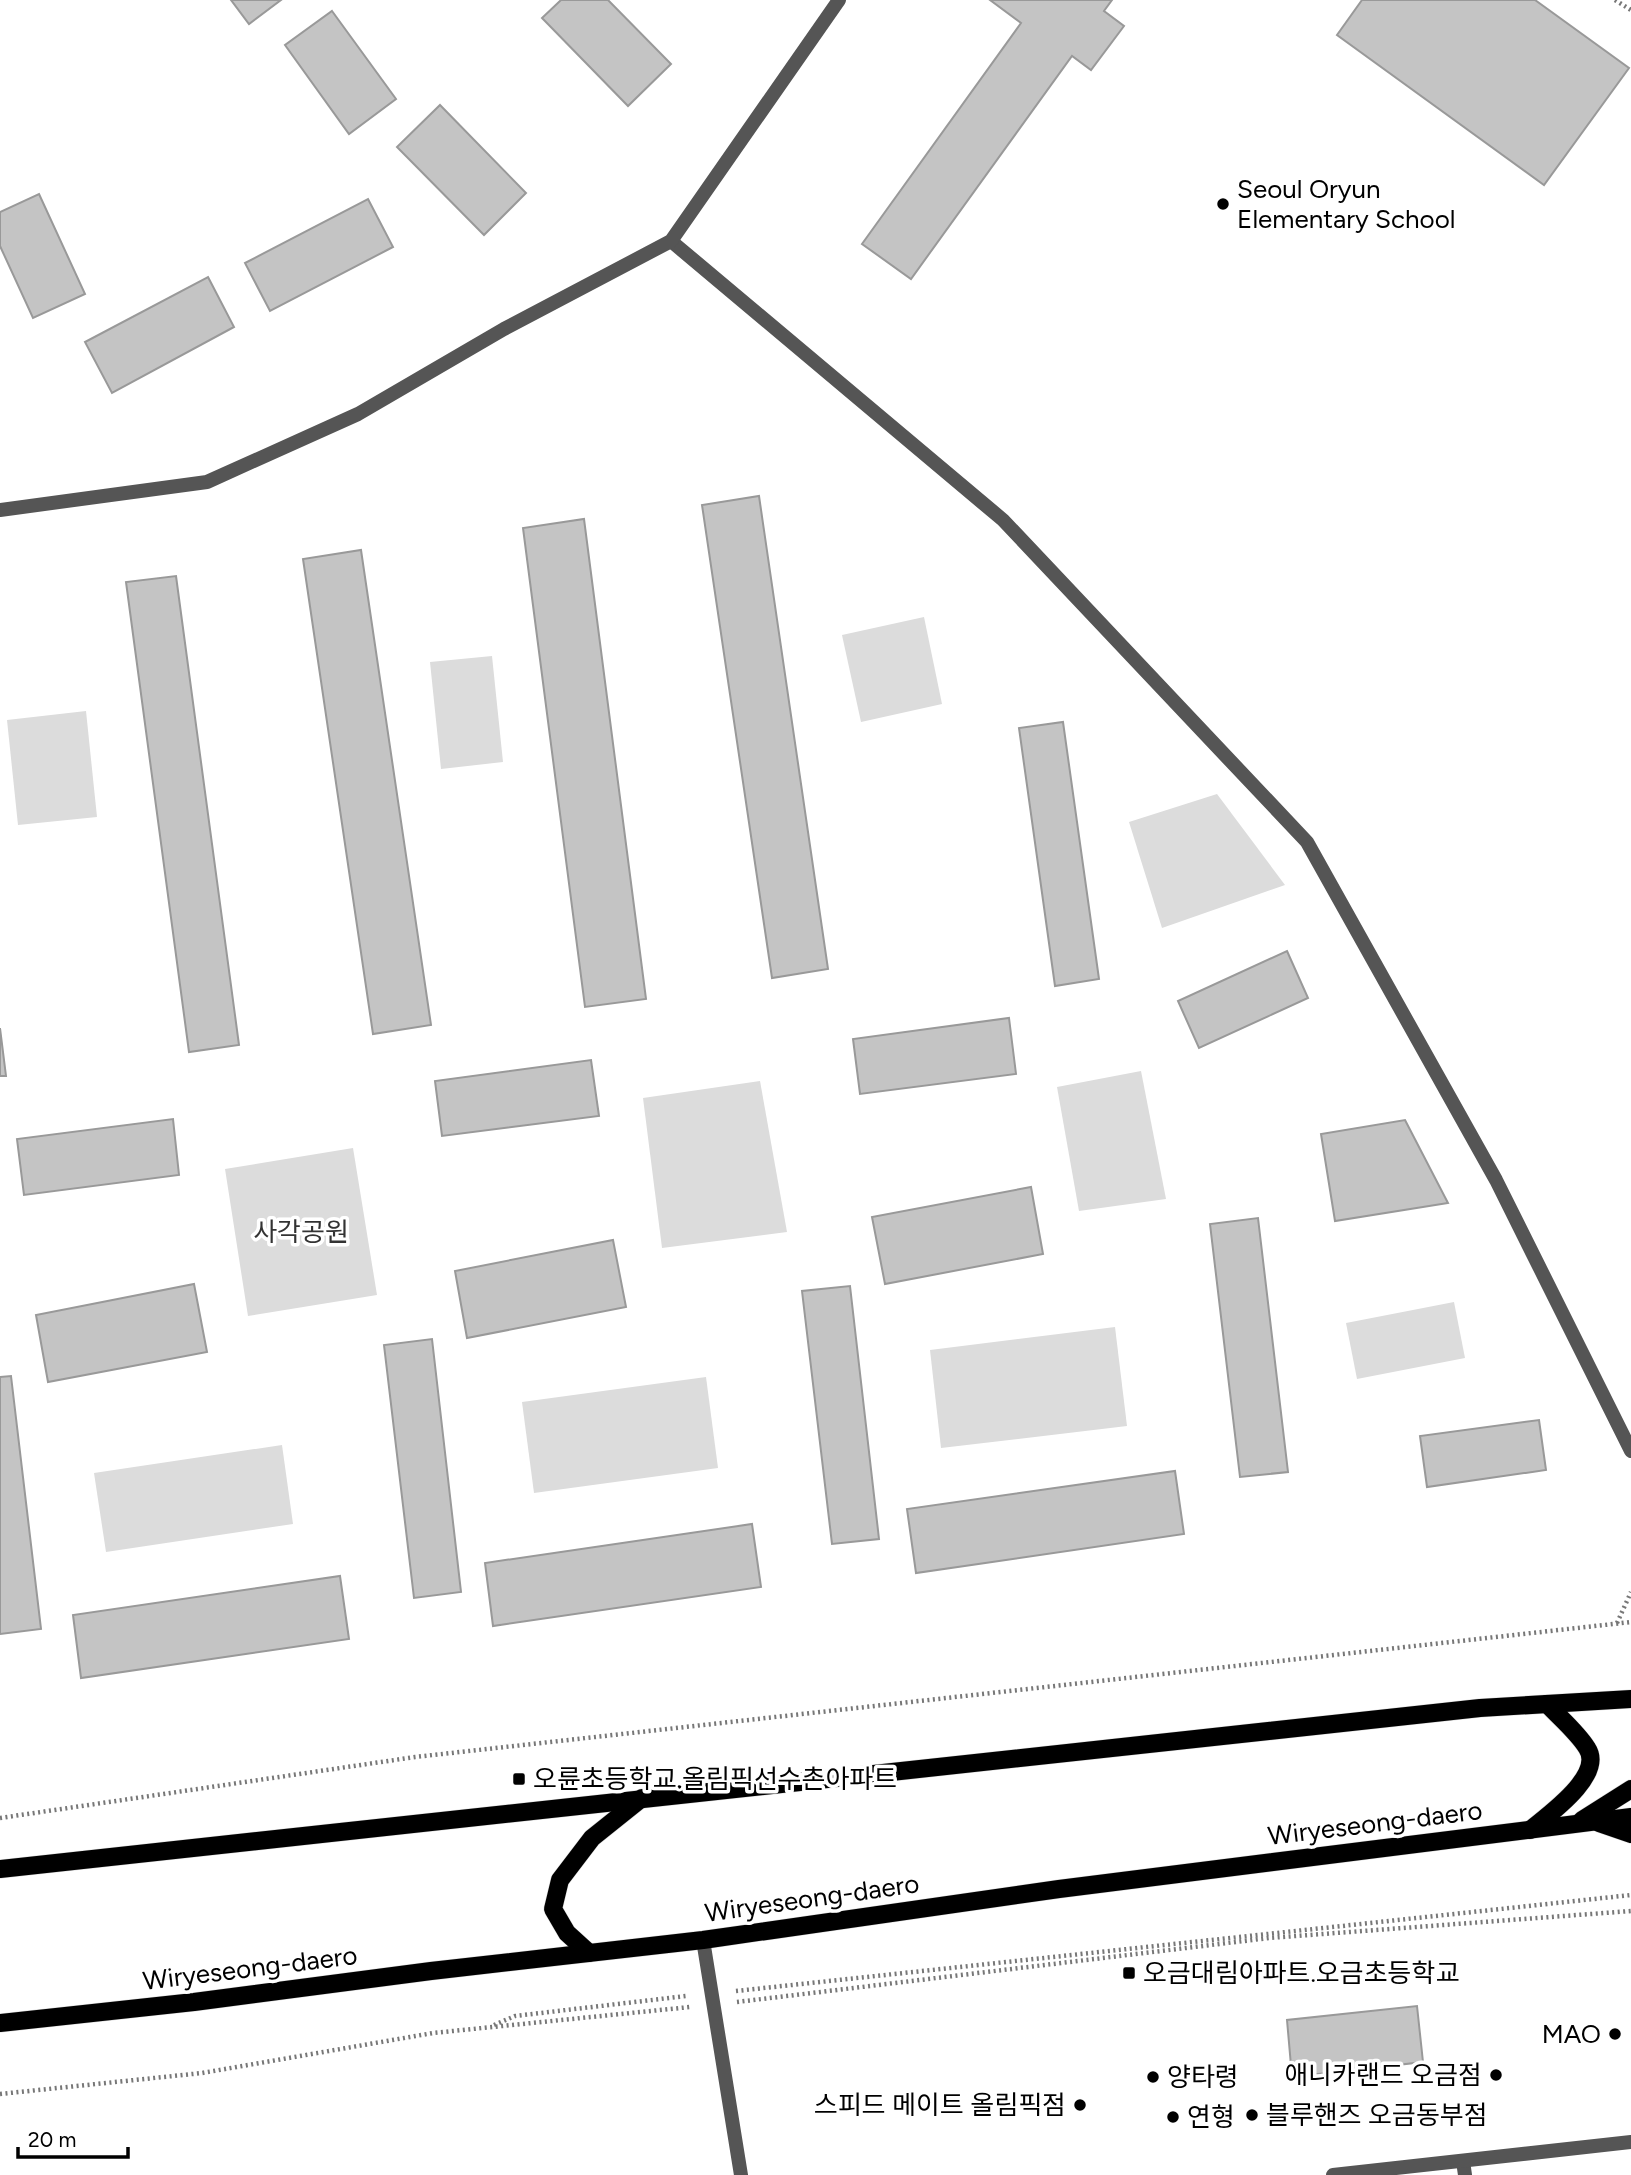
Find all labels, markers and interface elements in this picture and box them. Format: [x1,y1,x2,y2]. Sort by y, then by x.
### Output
place label: Seoul Oryun Elementary School [1237,173,1455,235]
marker: Seoul Oryun Elementary School [1215,196,1231,212]
park label: 사각공원 [253,1216,349,1248]
place label: 오륜초등학교.올림픽선수촌아파트 [533,1763,897,1795]
marker: 오륜초등학교.올림픽선수촌아파트 [511,1771,527,1787]
street label: Wiryeseong-daero [1266,1794,1484,1852]
street label: Wiryeseong-daero [703,1867,921,1929]
street label: Wiryeseong-daero [141,1939,359,1997]
place label: 오금대림아파트.오금초등학교 [1143,1957,1459,1989]
marker: 오금대림아파트.오금초등학교 [1121,1965,1137,1981]
place label: MAO [1542,2018,1601,2050]
marker: MAO [1607,2026,1623,2042]
place label: 애니카랜드 오금점 [1284,2059,1482,2091]
place label: 양타령 [1167,2061,1239,2093]
marker: 애니카랜드 오금점 [1488,2067,1504,2083]
marker: 양타령 [1145,2069,1161,2085]
place label: 스피드 메이트 올림픽점 [814,2089,1066,2121]
marker: 스피드 메이트 올림픽점 [1072,2097,1088,2113]
place label: 블루핸즈 오금동부점 [1266,2099,1488,2131]
place label: 연형 [1187,2101,1235,2133]
marker: 블루핸즈 오금동부점 [1244,2107,1260,2123]
marker: 연형 [1165,2109,1181,2125]
scale bar [18,2116,128,2160]
text: 20 m [28,2127,76,2152]

